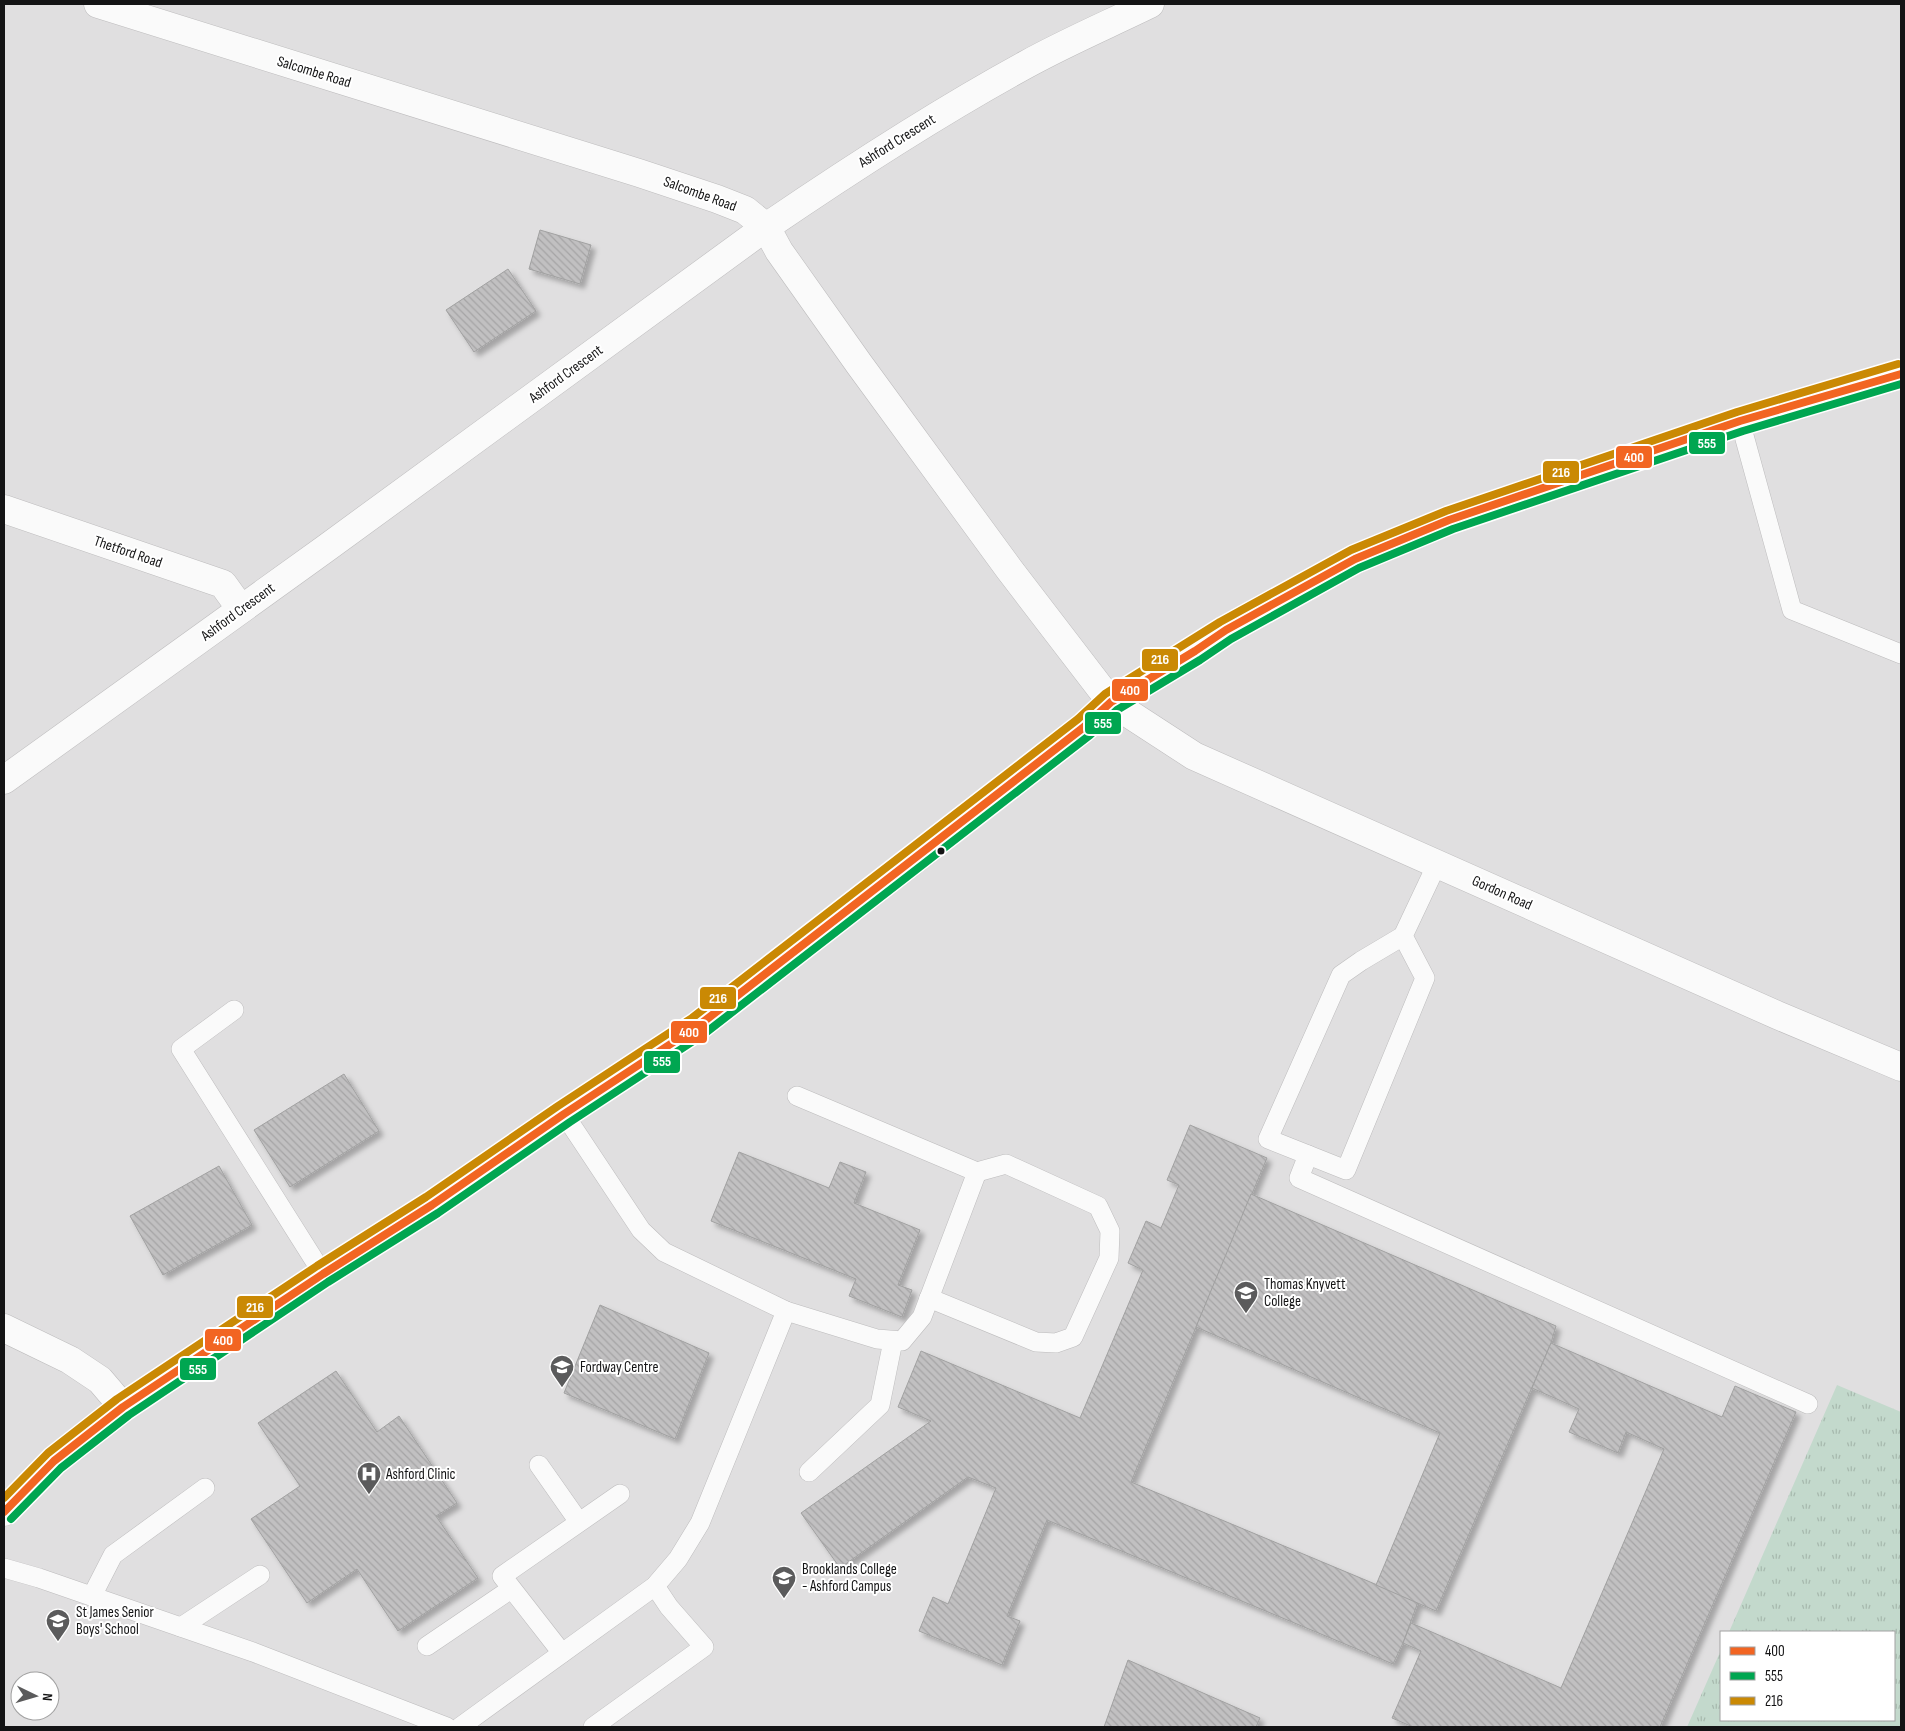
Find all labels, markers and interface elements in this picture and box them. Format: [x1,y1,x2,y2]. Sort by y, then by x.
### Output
street label: Salcombe Road [275,52,353,92]
street label: Ashford Crescent [854,110,939,173]
street label: Salcombe Road [661,172,739,216]
street label: Ashford Crescent [524,341,607,408]
line badge: 555 [1688,431,1726,455]
text: 555 [1698,435,1716,452]
line badge: 400 [1615,445,1653,469]
text: 400 [1624,449,1644,466]
line badge: 216 [1542,460,1580,484]
text: 216 [1552,464,1571,481]
street label: Thetford Road [91,531,165,573]
street label: Ashford Crescent [196,579,279,646]
line badge: 216 [1141,648,1179,672]
text: 216 [1151,651,1170,668]
line badge: 400 [1111,678,1149,702]
text: 400 [1120,682,1140,699]
line badge: 555 [1084,711,1122,735]
text: 555 [1094,715,1112,732]
unlabelled marker [936,846,946,856]
street label: Gordon Road [1469,871,1535,915]
line badge: 216 [699,986,737,1010]
text: 216 [709,990,728,1007]
line badge: 400 [670,1020,708,1044]
text: 400 [679,1024,699,1041]
line badge: 555 [643,1050,681,1074]
text: 555 [653,1053,671,1070]
place label: Thomas Knyvett College [1264,1275,1346,1311]
school or university icon: Thomas Knyvett College [1233,1280,1259,1314]
line badge: 216 [236,1295,274,1319]
text: 216 [246,1299,265,1316]
line badge: 400 [204,1328,242,1352]
text: 400 [213,1332,233,1349]
school or university icon: Fordway Centre [549,1354,575,1388]
line badge: 555 [179,1357,217,1381]
place label: Fordway Centre [580,1358,658,1377]
text: 555 [189,1361,207,1378]
hospital icon: Ashford Clinic [356,1461,382,1495]
place label: Ashford Clinic [385,1465,456,1484]
place label: Brooklands College - Ashford Campus [802,1560,897,1596]
school or university icon: Brooklands College - Ashford Campus [771,1565,797,1599]
place label: St James Senior Boys' School [76,1603,155,1639]
school or university icon: St James Senior Boys' School [45,1608,71,1642]
legend [1720,1631,1895,1721]
text: 400 [1765,1642,1785,1661]
text: 555 [1765,1667,1783,1686]
north arrow [10,1671,60,1721]
text: 216 [1765,1692,1783,1711]
text: N [39,1693,56,1702]

